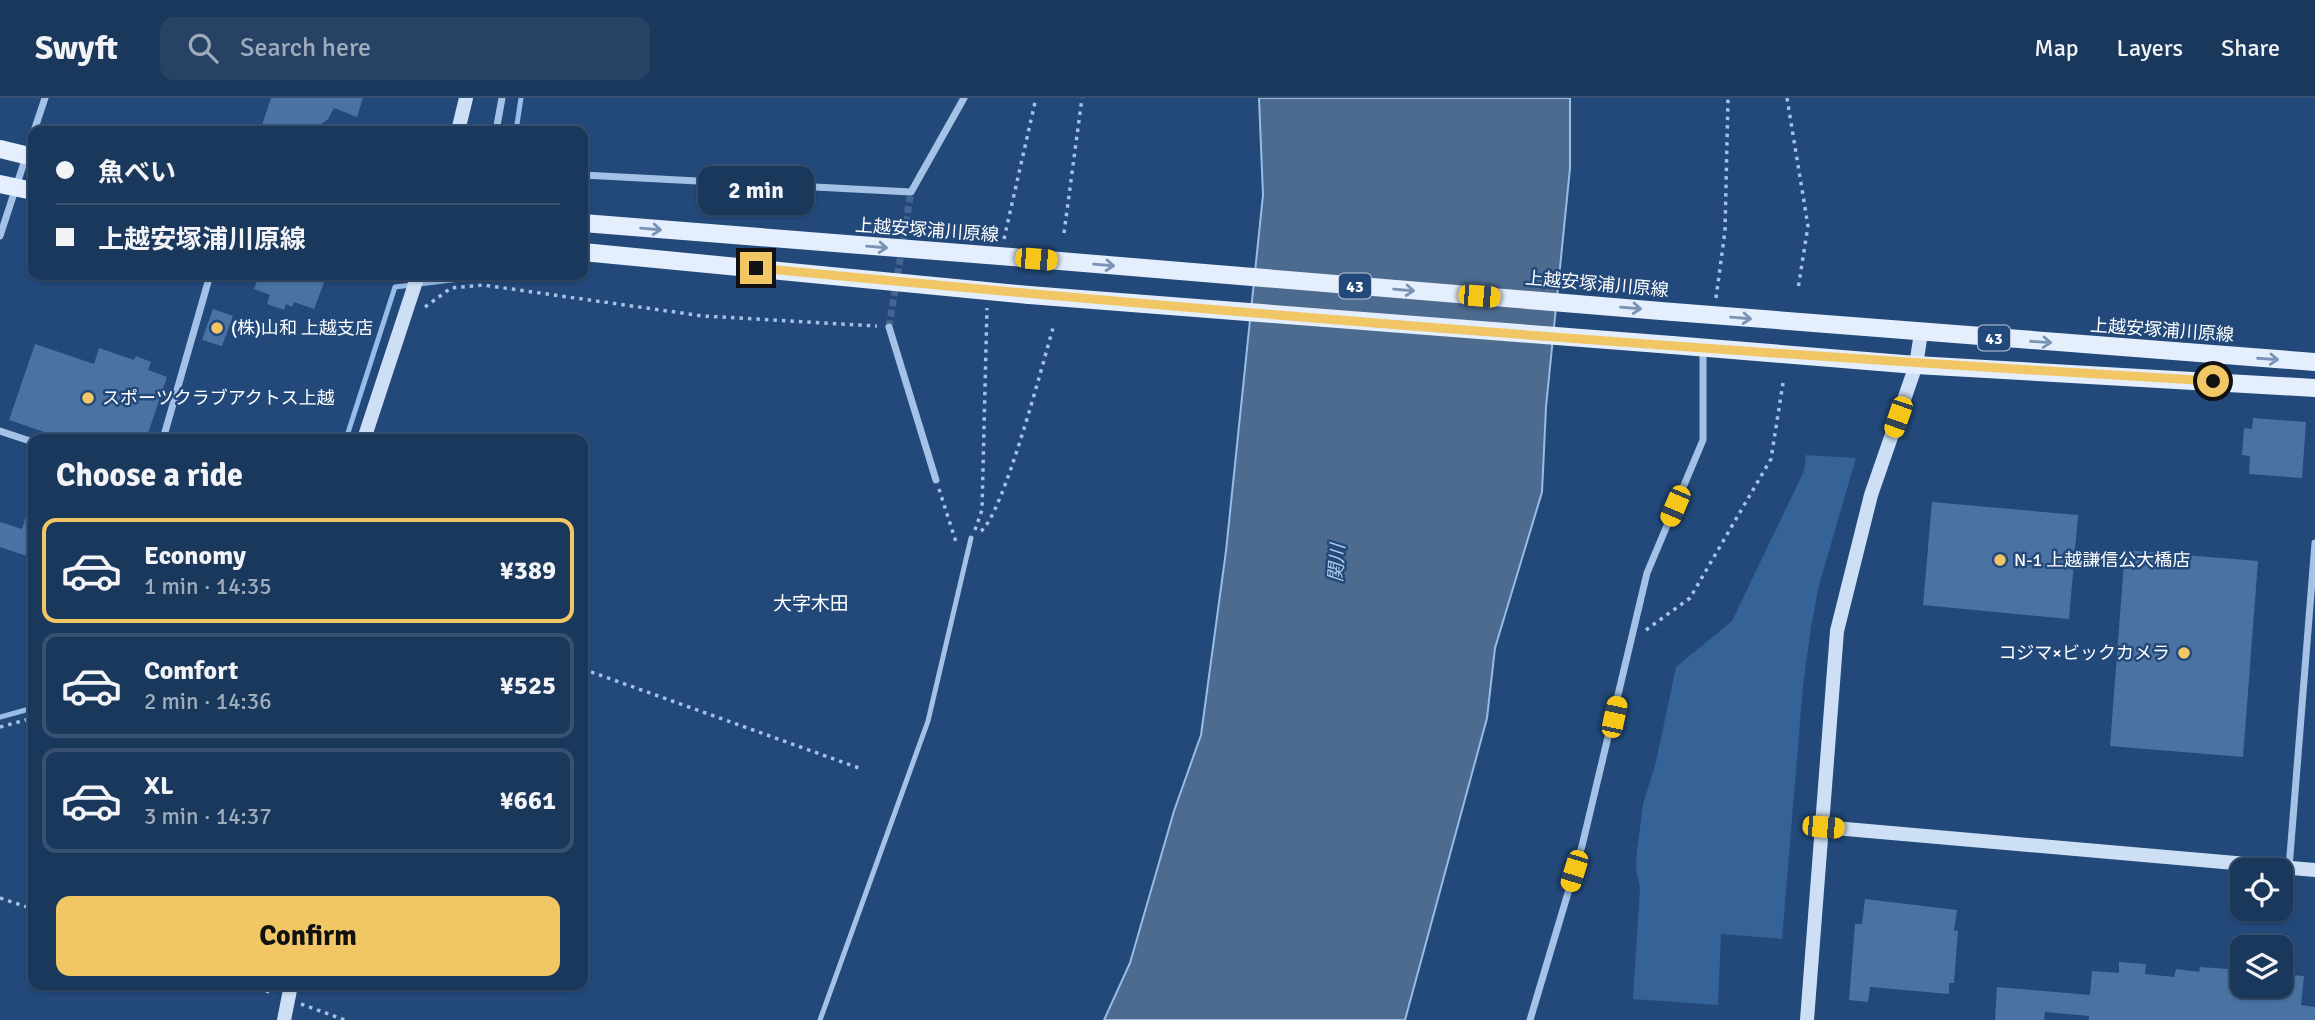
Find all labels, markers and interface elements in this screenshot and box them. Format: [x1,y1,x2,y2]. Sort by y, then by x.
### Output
search box [160,17,650,80]
text: Swyft [35,28,118,69]
icon: search [184,29,222,67]
text: Search here [240,32,371,64]
text: Map [2034,33,2079,63]
text: Layers [2117,33,2183,63]
text: Share [2221,33,2280,63]
text: 魚べい [98,157,176,189]
callout: 2 min [698,166,814,216]
text: 2 min [728,176,784,205]
street label: 上越安塚浦川原線 [854,214,1000,246]
one-way arrow [639,223,662,236]
text: 上越安塚浦川原線 [98,224,306,256]
one-way arrow [866,241,888,254]
car [1015,247,1058,271]
route end [740,252,772,284]
one-way arrow [1092,259,1115,272]
street label: 上越安塚浦川原線 [1524,267,1670,301]
road number: 43 [1339,274,1371,298]
one-way arrow [1392,284,1415,297]
car [1458,284,1501,308]
one-way arrow [1619,302,1641,315]
one-way arrow [1729,312,1752,325]
street label: 上越安塚浦川原線 [2089,314,2235,346]
place label: (株)山和 上越支店 [231,317,373,339]
marker: (株)山和 上越支店 [209,320,225,336]
road number: 43 [1978,326,2010,350]
one-way arrow [2029,336,2052,349]
one-way arrow [2256,353,2279,366]
route start [2197,365,2229,397]
place label: スポーツクラブアクトス上越 [102,387,335,409]
marker: スポーツクラブアクトス上越 [80,390,96,406]
car [1882,394,1915,440]
text: Choose a ride [56,456,243,495]
car [1658,483,1693,529]
icon: car [60,539,123,602]
text: Economy [144,540,246,572]
water label: 関川 [1324,541,1350,583]
place label: N-1 上越謙信公大橋店 [2014,549,2190,571]
marker: N-1 上越謙信公大橋店 [1992,552,2008,568]
text: ¥389 [500,555,556,587]
text: 1 min · 14:35 [144,572,272,601]
district label: 大字木田 [773,592,849,616]
place label: コジマ×ビックカメラ [1998,642,2170,664]
marker: コジマ×ビックカメラ [2176,645,2192,661]
icon: car [60,654,123,717]
text: Comfort [144,655,238,687]
text: ¥525 [500,670,556,702]
text: 2 min · 14:36 [144,687,272,716]
car [1600,694,1629,740]
icon: car [60,769,123,832]
text: XL [144,770,174,802]
text: ¥661 [500,785,556,817]
text: 3 min · 14:37 [144,802,272,831]
car [1802,815,1845,839]
car [1558,848,1591,894]
map controls [2230,858,2293,998]
button: locate [2230,858,2293,921]
button: Confirm [56,896,560,976]
button: layers [2230,935,2293,998]

